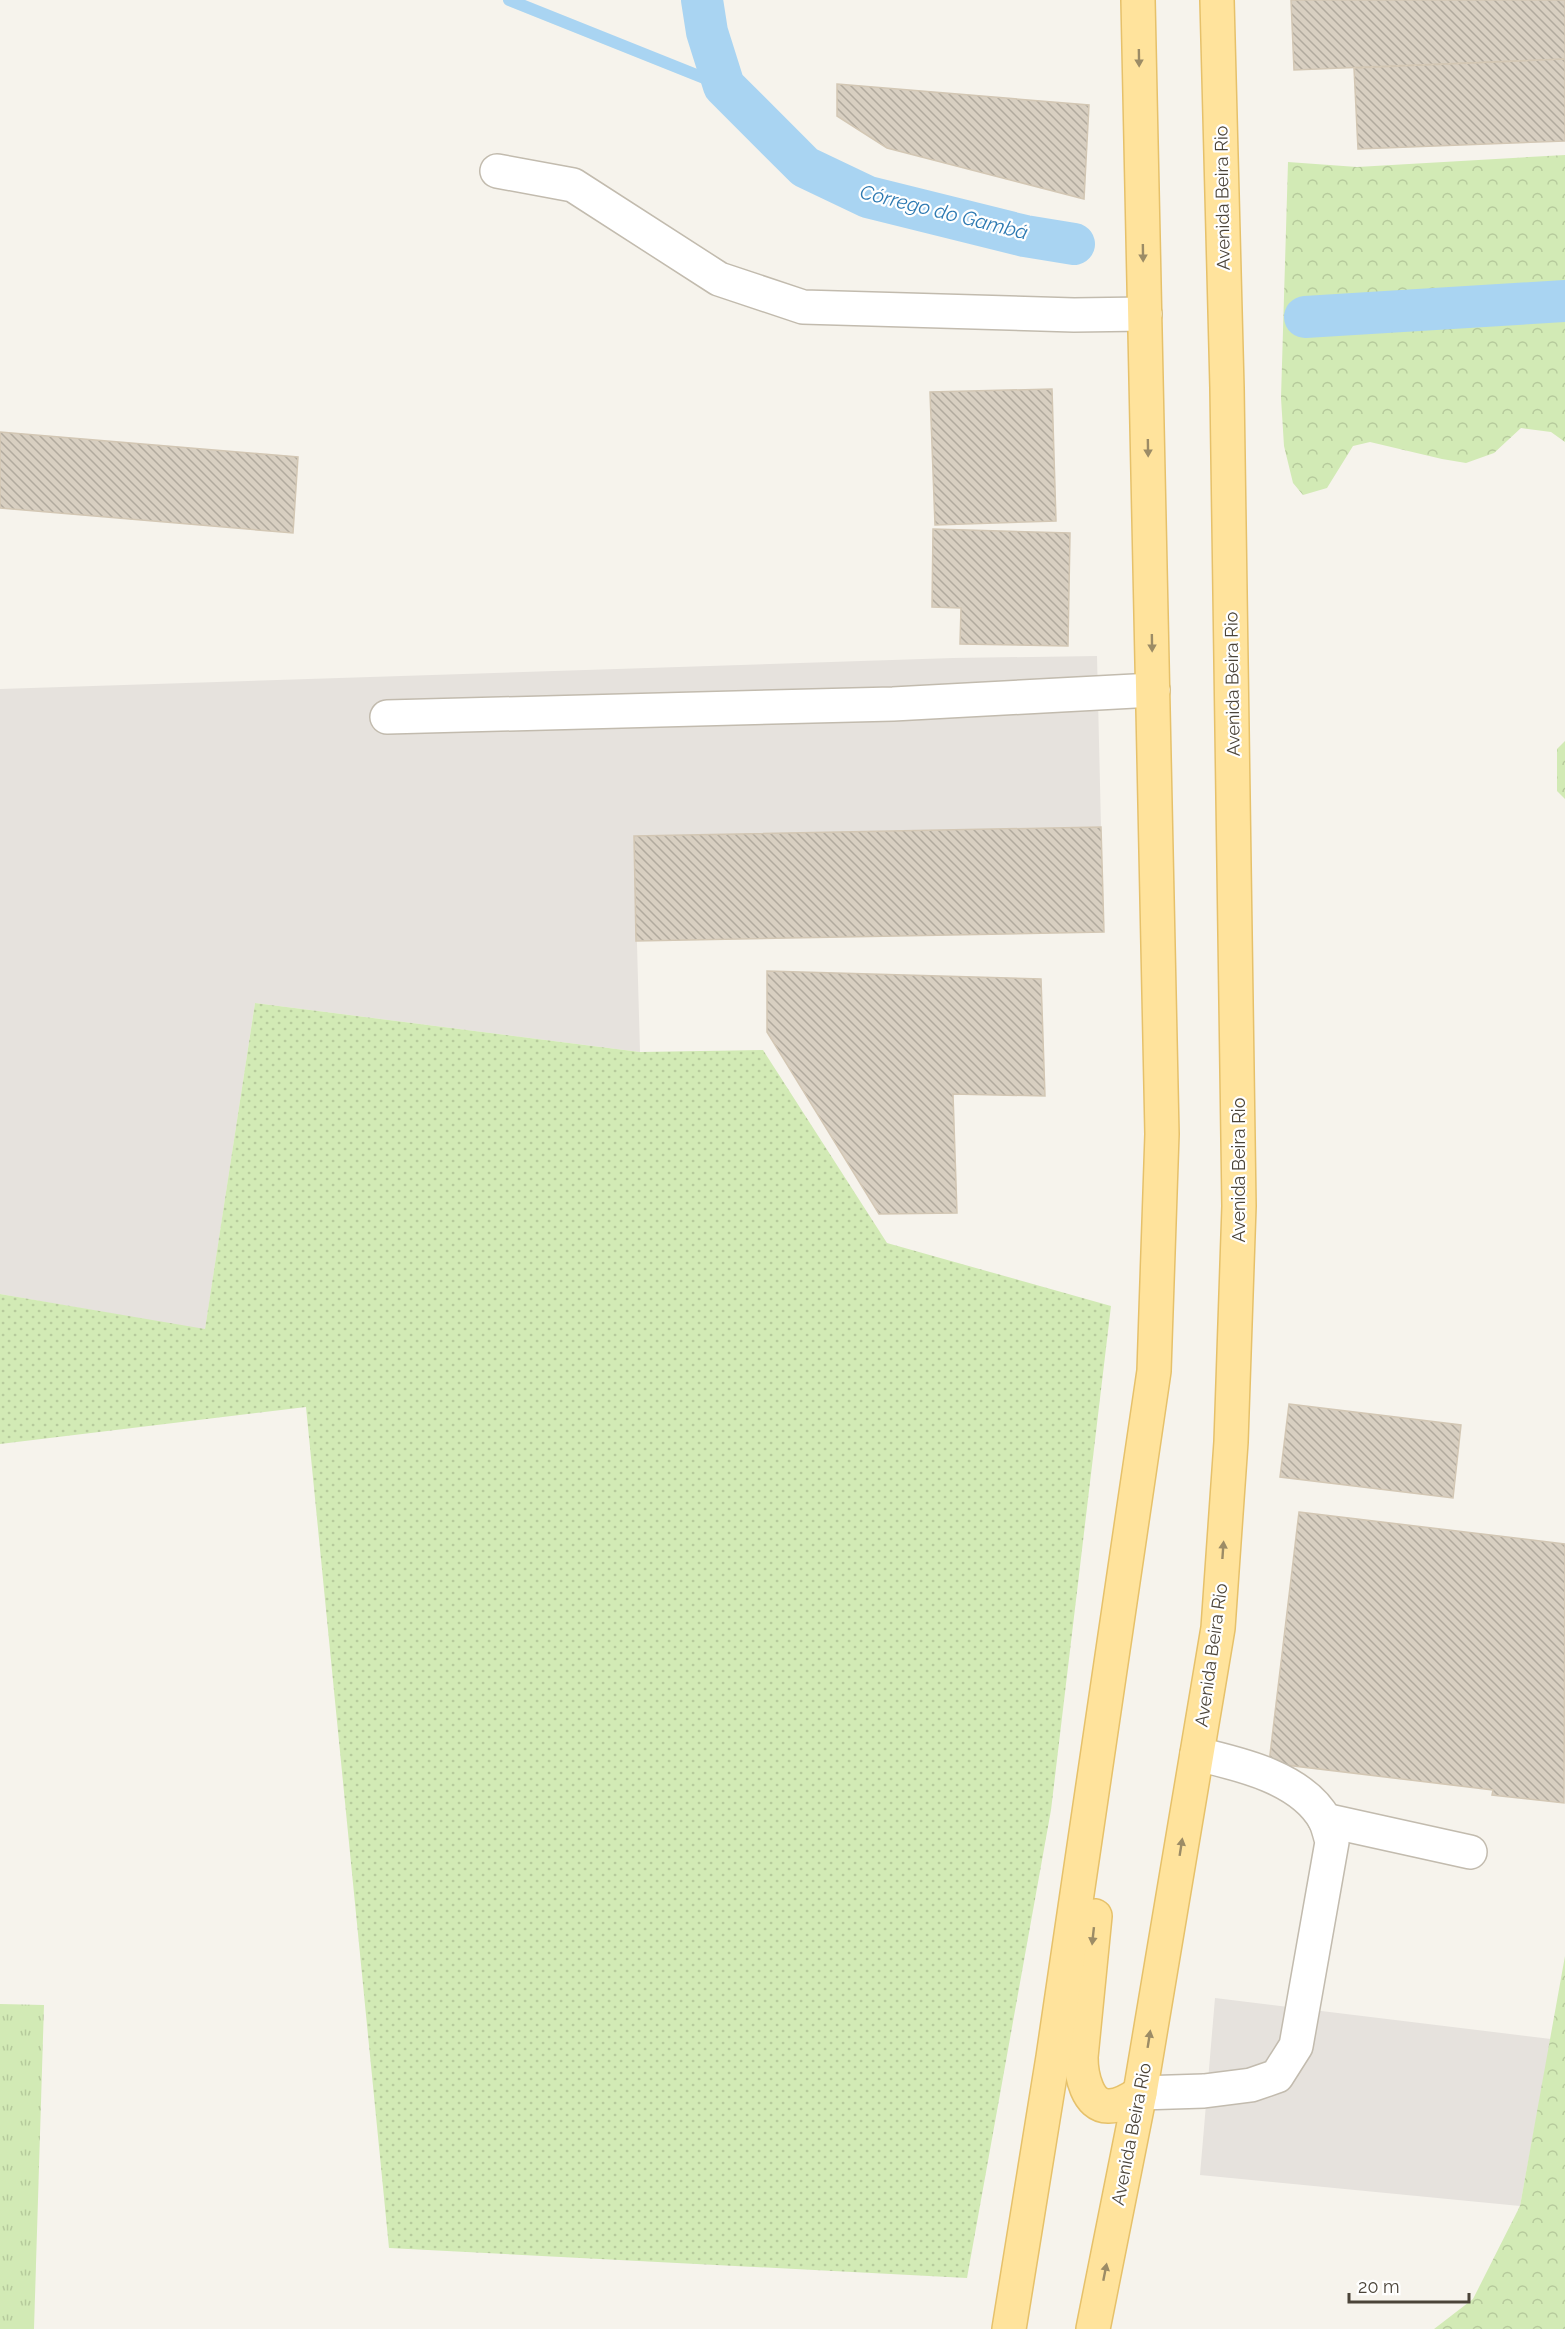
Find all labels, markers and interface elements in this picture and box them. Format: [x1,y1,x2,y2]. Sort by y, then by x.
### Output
one-way arrow [1134,49,1144,68]
street label: Avenida Beira Rio [1210,125,1234,271]
water label: Córrego do Gambá [857,179,1031,245]
one-way arrow [1138,244,1148,263]
one-way arrow [1143,439,1152,458]
street label: Avenida Beira Rio [1220,611,1244,757]
one-way arrow [1147,634,1157,653]
street label: Avenida Beira Rio [1228,1097,1249,1242]
one-way arrow [1219,1540,1228,1559]
street label: Avenida Beira Rio [1191,1582,1232,1728]
one-way arrow [1177,1837,1186,1856]
one-way arrow [1088,1927,1098,1946]
one-way arrow [1145,2029,1154,2048]
street label: Avenida Beira Rio [1107,2061,1155,2207]
one-way arrow [1101,2262,1110,2281]
scale bar [1349,2266,1469,2304]
text: 20 m [1358,2276,1400,2297]

